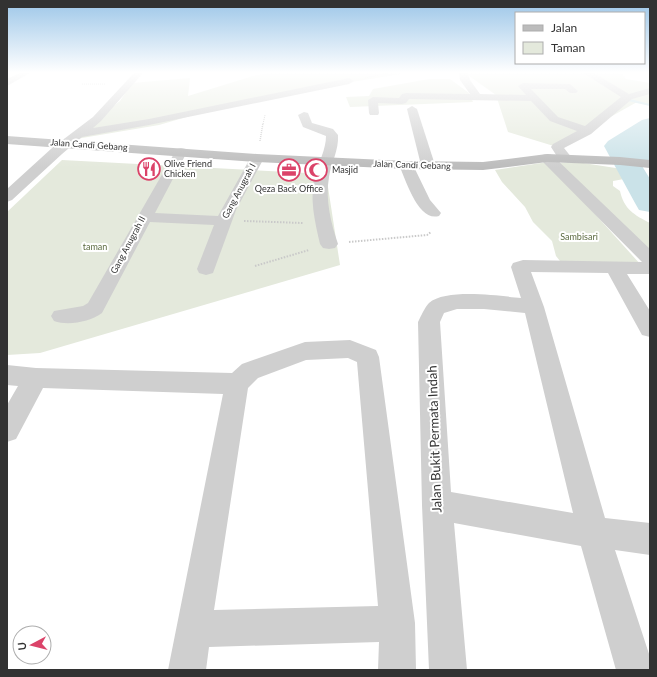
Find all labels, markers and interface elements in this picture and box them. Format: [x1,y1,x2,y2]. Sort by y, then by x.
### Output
legend [515,12,645,64]
text: Jalan [551,20,577,35]
text: Taman [551,40,585,55]
street label: Jalan Candi Gebang [50,136,128,153]
restaurant icon: Olive Friend Chicken [136,156,162,182]
office icon: Qeza Back Office [276,157,302,183]
mosque icon: Masjid [303,157,329,183]
place label: Olive Friend Chicken [164,158,212,179]
street label: Jalan Candi Gebang [373,158,451,171]
street label: Gang Anugrah I [219,161,258,220]
place label: Masjid [332,164,358,175]
place label: Qeza Back Office [255,183,323,194]
street label: Gang Anugrah II [108,214,147,275]
park label: Sambisari [560,231,598,242]
park label: taman [83,241,107,252]
street label: Jalan Bukit Permata Indah [423,365,445,513]
north arrow [12,625,52,665]
text: U [15,641,29,651]

